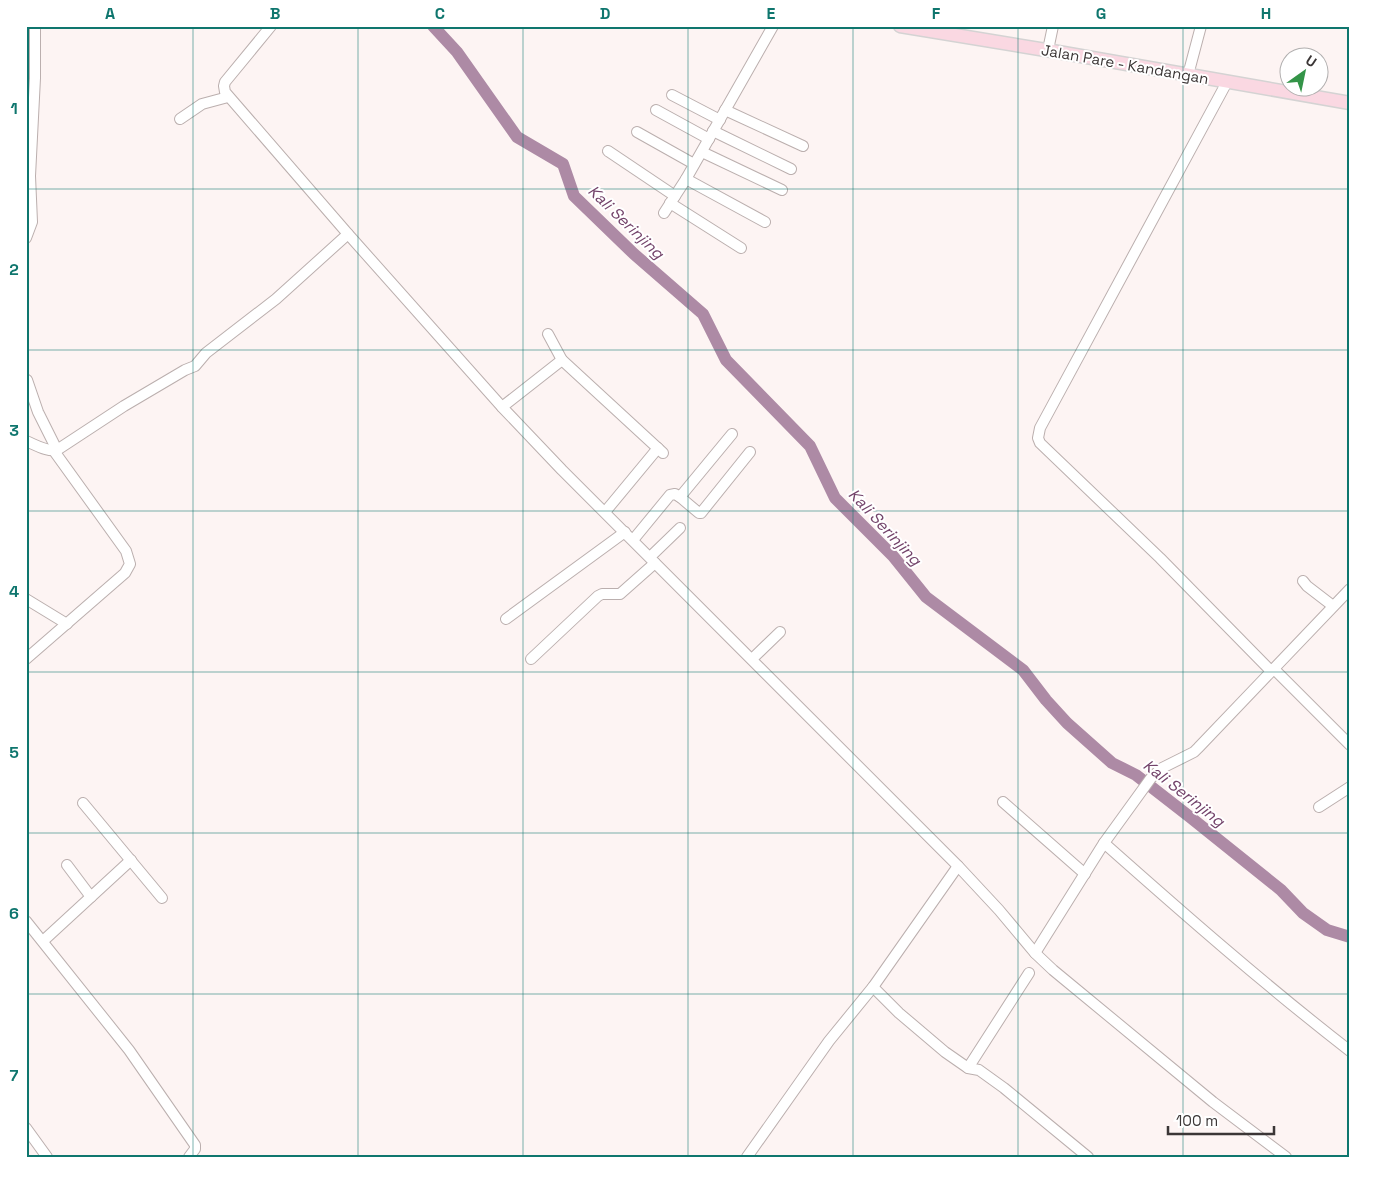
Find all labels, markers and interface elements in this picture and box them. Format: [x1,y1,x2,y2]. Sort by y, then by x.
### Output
text: A [105,3,115,24]
text: B [270,3,280,24]
text: C [435,3,445,24]
text: D [600,3,610,24]
text: E [767,3,776,24]
text: F [932,3,941,24]
text: G [1096,3,1106,24]
text: H [1261,3,1271,24]
street label: Jalan Pare - Kandangan [1040,40,1210,88]
north arrow [1278,48,1328,98]
text: U [1302,51,1320,71]
text: 1 [10,98,18,119]
water label: Kali Serinjing [583,180,669,264]
text: 2 [9,259,19,280]
text: 3 [9,420,19,441]
water label: Kali Serinjing [844,484,927,570]
text: 4 [9,581,19,602]
text: 5 [9,742,19,763]
water label: Kali Serinjing [1139,755,1230,832]
text: 6 [9,903,19,924]
text: 7 [10,1065,19,1086]
scale bar [1168,1103,1275,1135]
text: 100 m [1176,1111,1218,1130]

